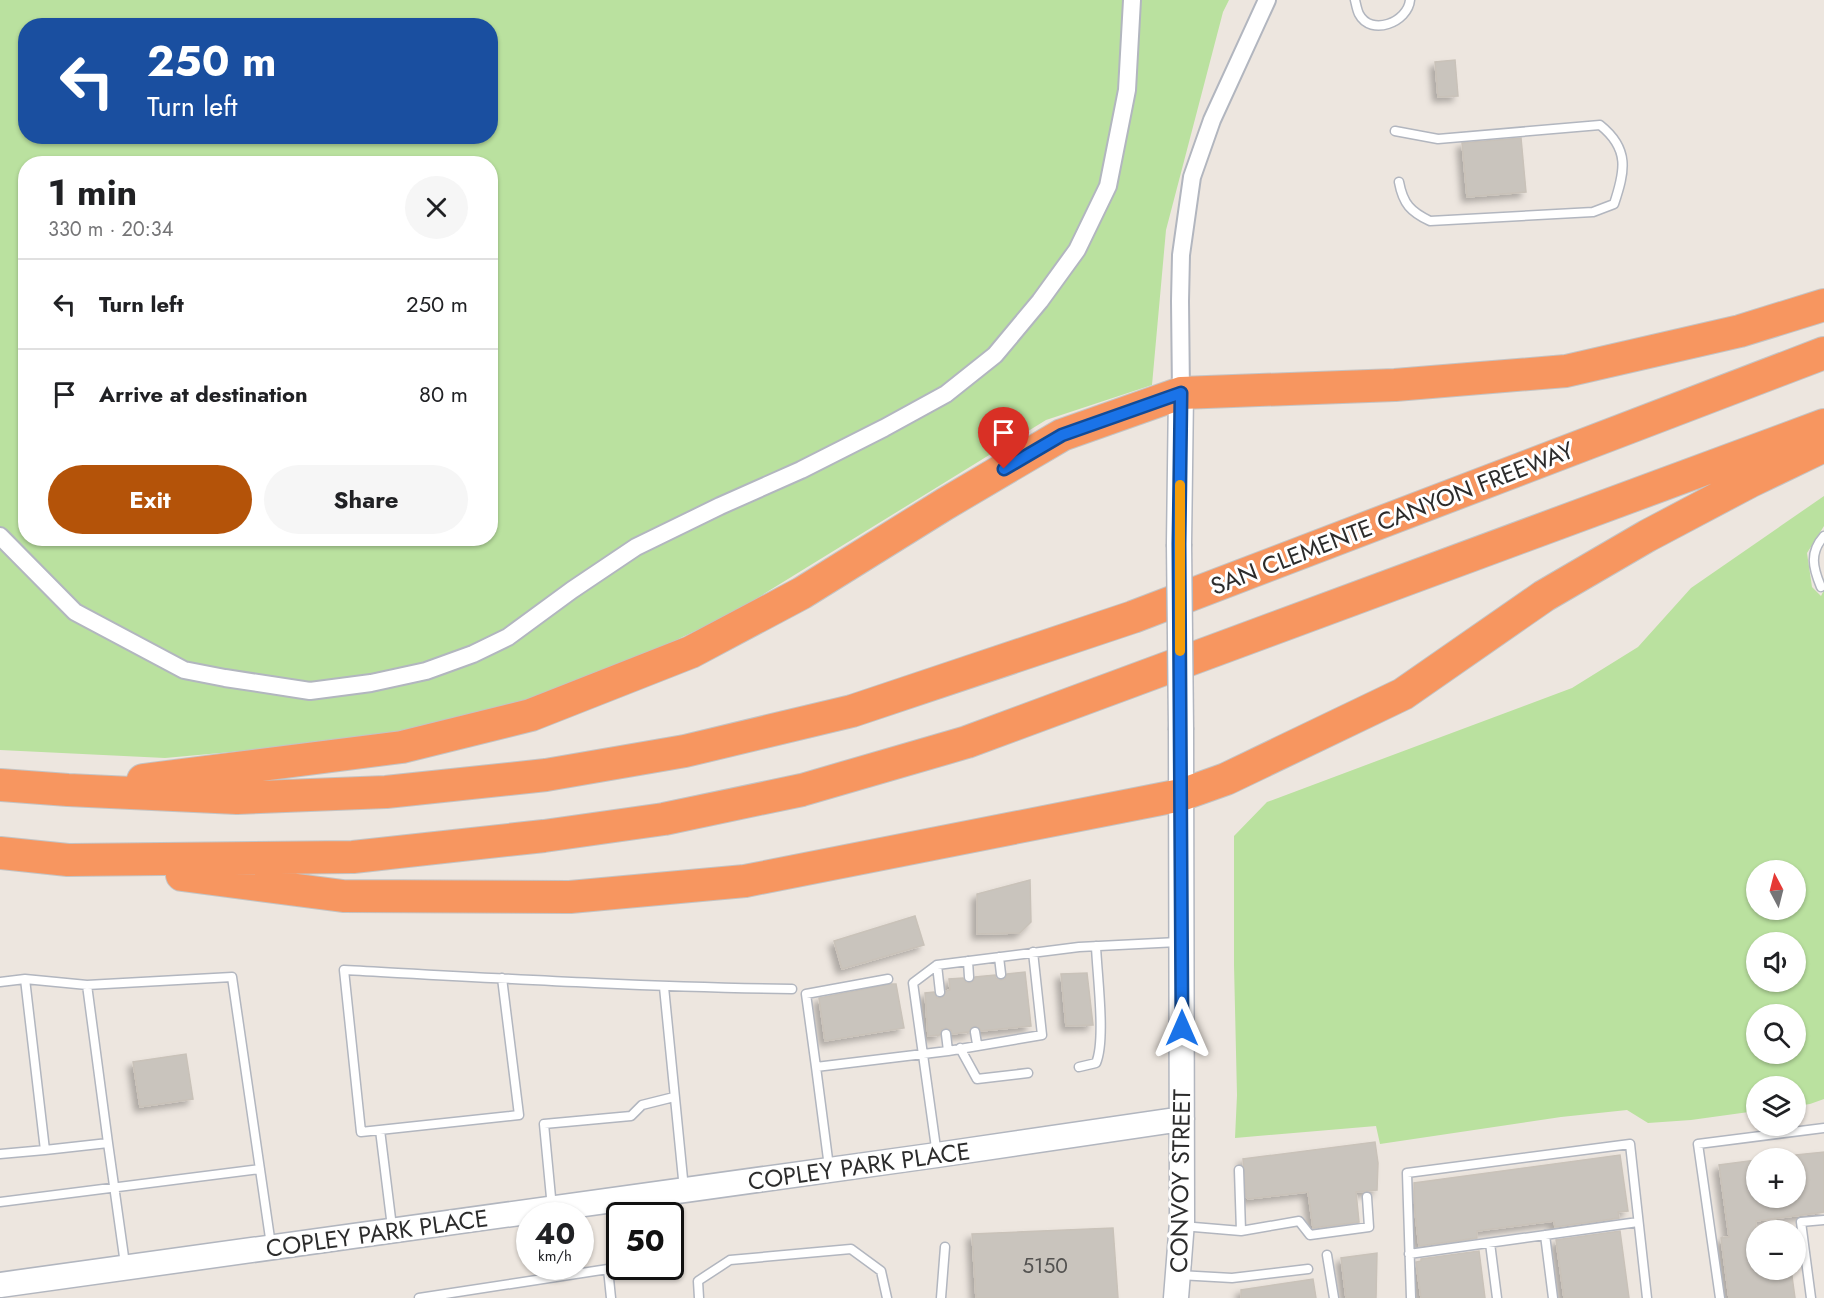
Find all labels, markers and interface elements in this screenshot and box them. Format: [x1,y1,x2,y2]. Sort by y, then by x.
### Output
text: 250 m [147,31,277,92]
icon: left [48,42,126,120]
text: Turn left [147,87,237,126]
text: 1 min [48,166,137,218]
button: close [405,176,468,239]
text: 330 m · 20:34 [48,215,173,244]
icon: left [48,288,81,321]
text: Turn left [99,288,184,320]
text: 250 m [406,288,468,320]
icon: arrive [48,378,81,411]
text: Arrive at destination [99,378,308,410]
text: 80 m [419,378,468,410]
pin [978,407,1029,469]
icon: arrive [987,416,1020,449]
street label: SAN CLEMENTE CANYON FREEWAY [1205,432,1579,604]
button: Exit [48,465,252,534]
button: Share [264,465,468,534]
north arrow [1746,860,1806,920]
map controls [1746,860,1806,1280]
button: sound [1746,932,1806,992]
position arrow [1150,996,1214,1060]
button: search [1746,1004,1806,1064]
button: layers [1746,1076,1806,1136]
street label: CONVOY STREET [1161,1089,1199,1273]
street label: COPLEY PARK PLACE [746,1133,972,1199]
button: + [1746,1148,1806,1208]
street label: COPLEY PARK PLACE [264,1200,490,1266]
speed limit sign: 50 [606,1202,684,1280]
text: 40 [535,1212,575,1255]
button: − [1746,1220,1806,1280]
text: km/h [538,1245,572,1267]
house number: 5150 [1022,1251,1068,1281]

